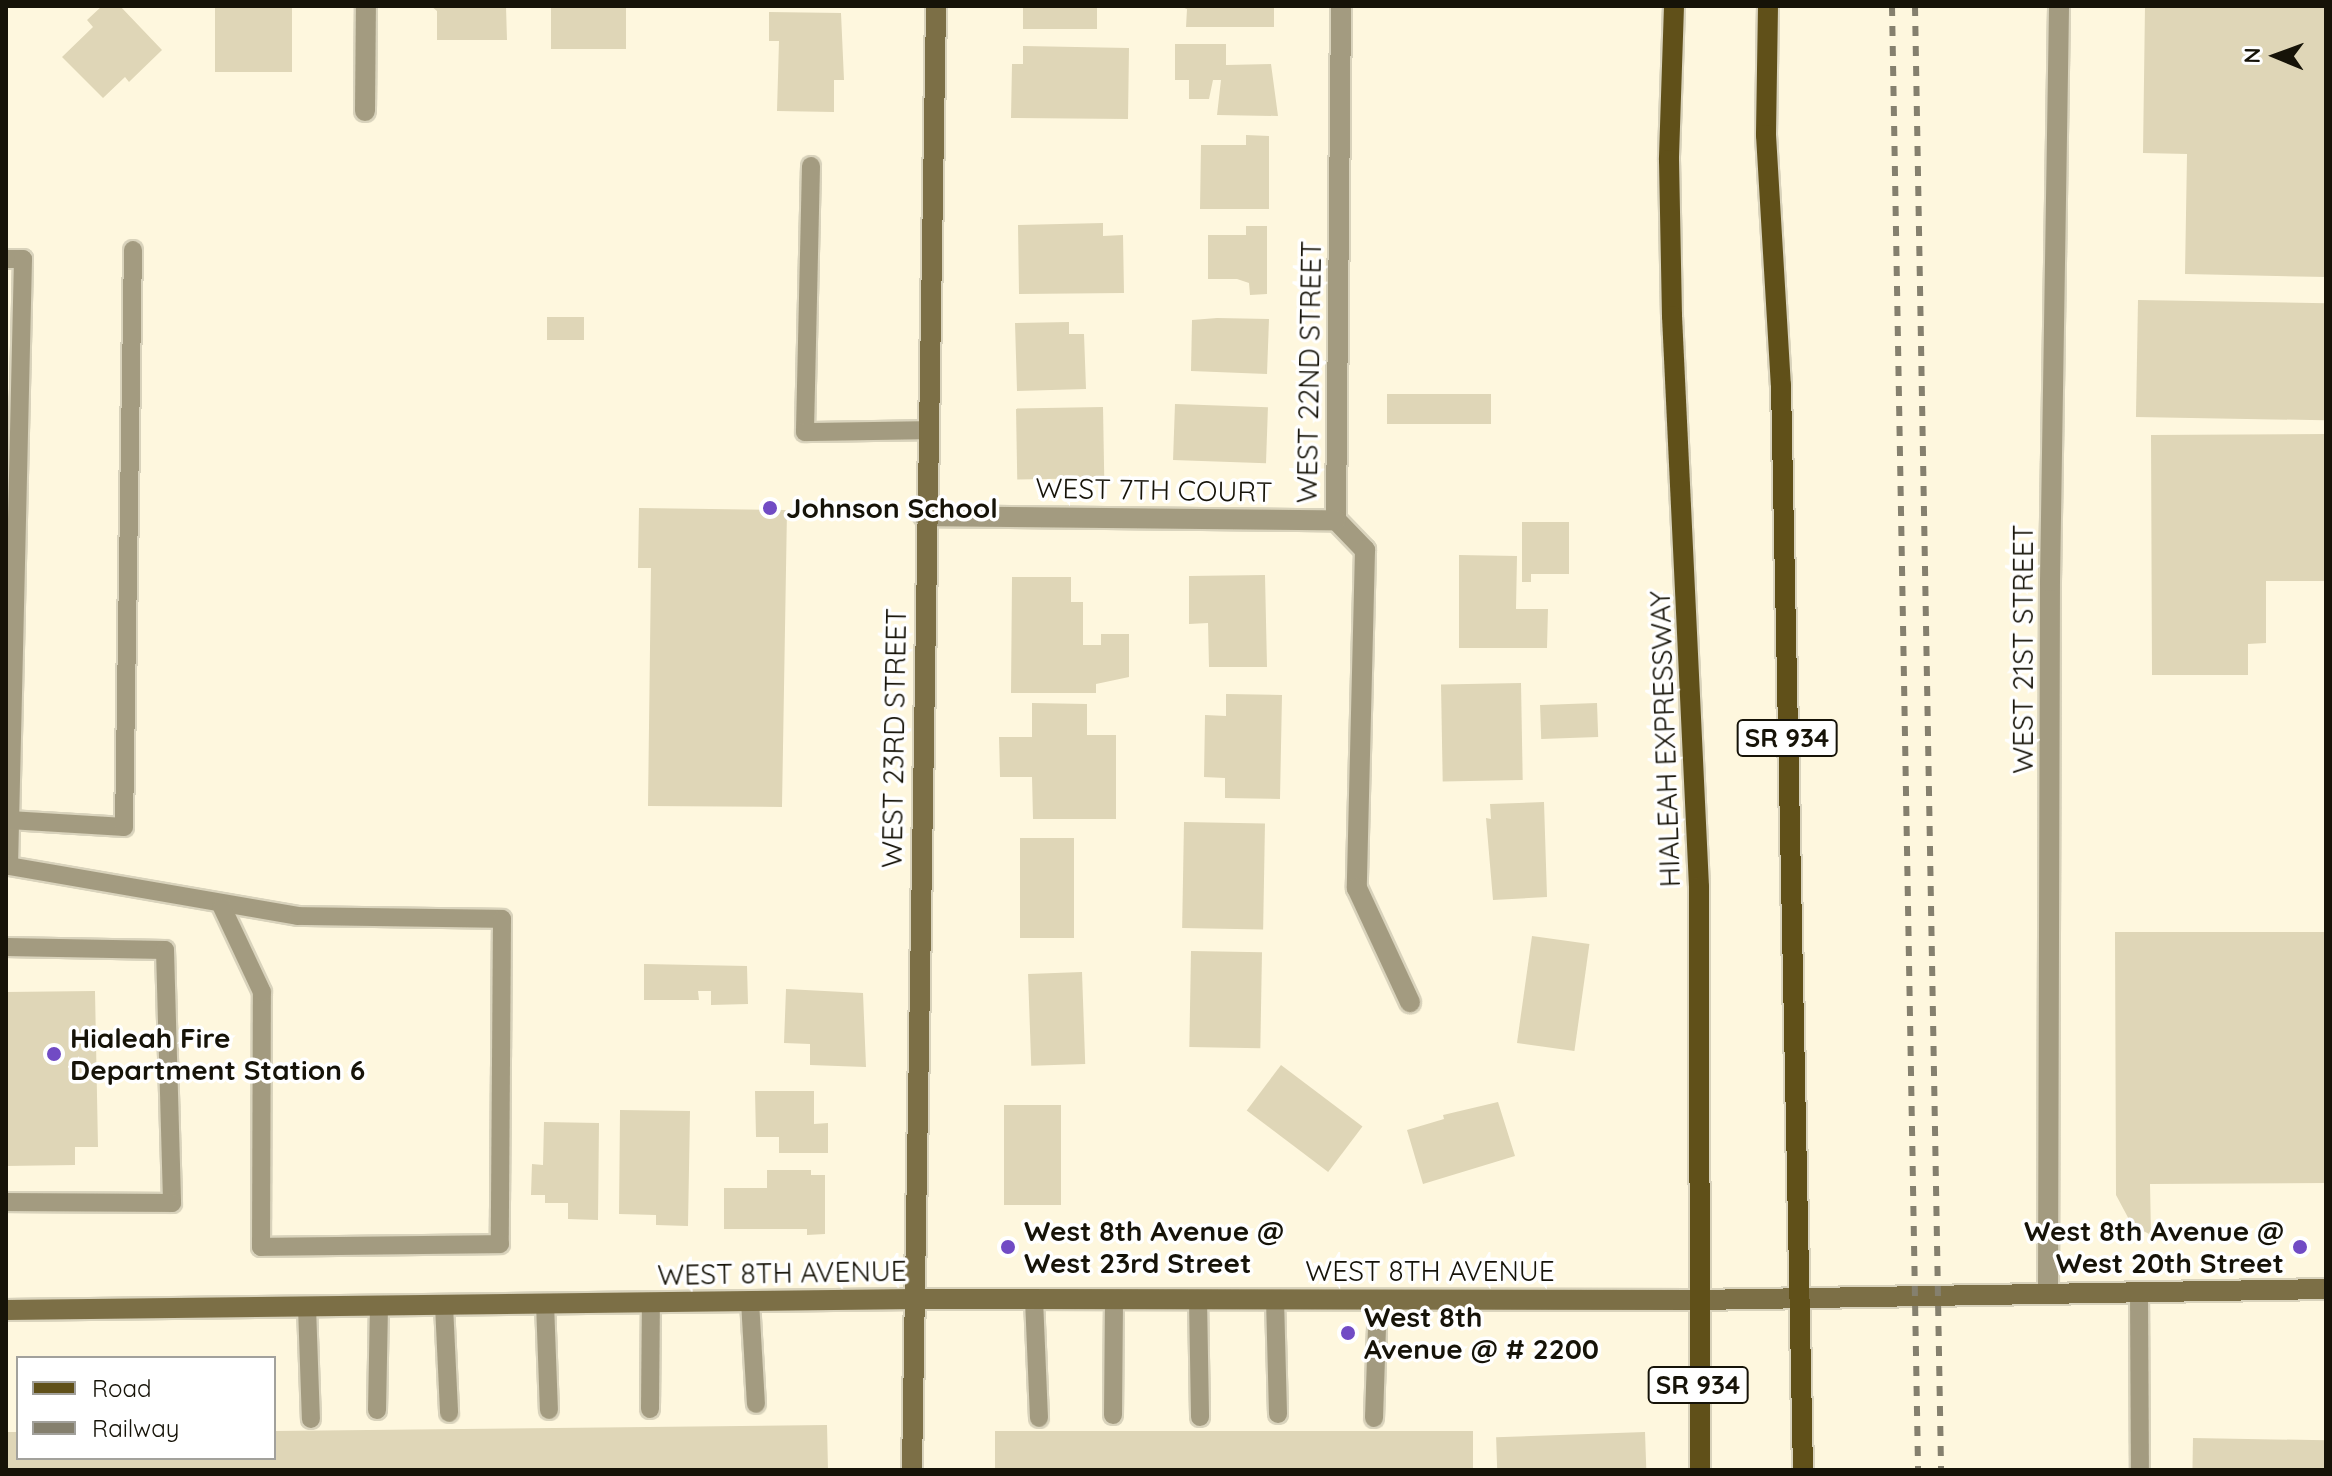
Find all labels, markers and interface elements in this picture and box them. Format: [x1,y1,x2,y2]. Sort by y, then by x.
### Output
north arrow [2236,16,2316,96]
text: N [2238,47,2266,64]
street label: WEST 22ND STREET [1290,240,1328,504]
street label: WEST 7TH COURT [1035,471,1273,509]
place label: Johnson School [786,491,998,525]
marker: Johnson School [761,499,779,517]
street label: WEST 21ST STREET [2006,524,2040,774]
street label: HIALEAH EXPRESSWAY [1643,590,1687,888]
street label: WEST 23RD STREET [875,608,913,868]
road number: SR 934 [1735,716,1839,760]
place label: Hialeah Fire Department Station 6 [70,1021,365,1087]
marker: Hialeah Fire Department Station 6 [45,1045,63,1063]
place label: West 8th Avenue @ West 23rd Street [1024,1214,1284,1280]
place label: West 8th Avenue @ West 20th Street [2024,1214,2284,1280]
marker: West 8th Avenue @ West 23rd Street [999,1238,1017,1256]
marker: West 8th Avenue @ West 20th Street [2291,1238,2309,1256]
street label: WEST 8TH AVENUE [657,1254,907,1292]
street label: WEST 8TH AVENUE [1305,1254,1555,1288]
place label: West 8th Avenue @ # 2200 [1364,1300,1599,1366]
marker: West 8th Avenue @ # 2200 [1339,1324,1357,1342]
legend [16,1356,276,1460]
road number: SR 934 [1646,1363,1750,1407]
text: Road [92,1373,152,1403]
text: Railway [92,1413,179,1443]

